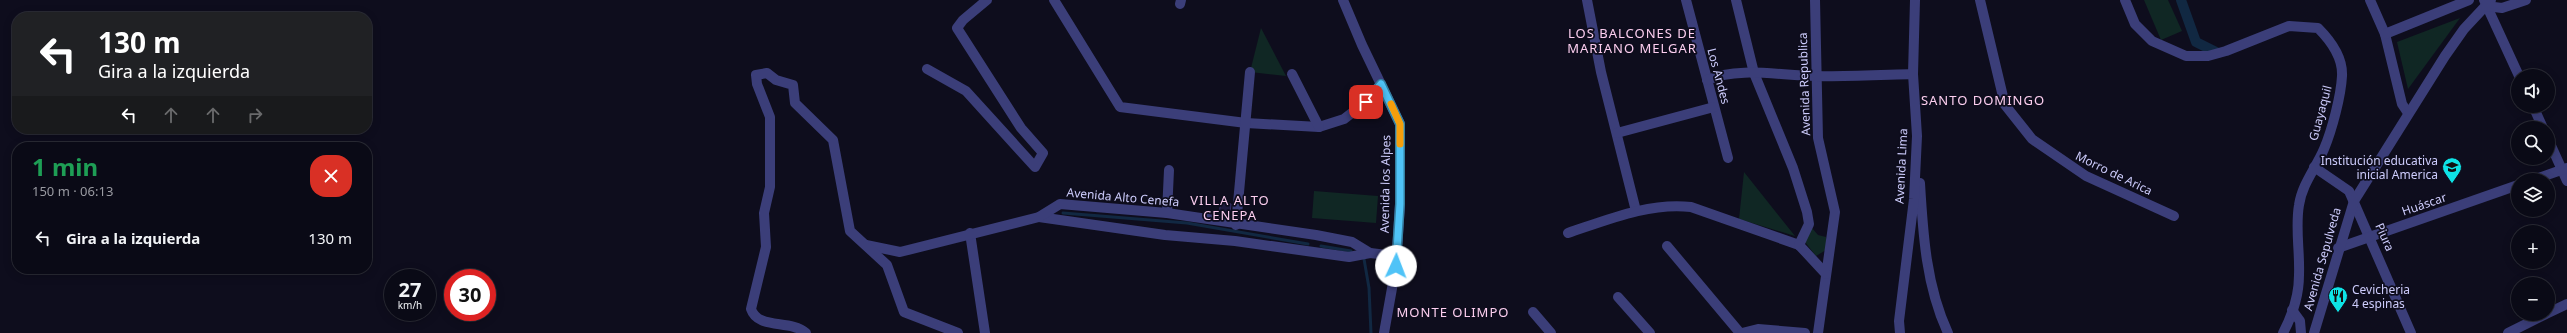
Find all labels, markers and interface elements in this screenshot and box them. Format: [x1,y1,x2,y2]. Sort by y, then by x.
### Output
text: 130 m [98,23,181,61]
district label: LOS BALCONES DE MARIANO MELGAR [1567,24,1697,57]
icon: left [32,28,84,80]
street label: Avenida Republica [1794,32,1814,136]
street label: Los Andes [1703,46,1735,106]
text: Gira a la izquierda [98,59,250,83]
map controls [2511,69,2555,321]
button: sound [2511,69,2555,113]
street label: Guayaquil [2304,83,2336,143]
pin [1349,85,1383,119]
icon: arrive [1355,91,1377,113]
district label: SANTO DOMINGO [1921,91,2045,109]
icon: left [118,104,140,126]
icon: ahead [160,104,182,126]
icon: ahead [202,104,224,126]
icon: right [244,104,266,126]
button: search [2511,121,2555,165]
street label: Avenida Lima [1891,128,1911,204]
street label: Avenida los Alpes [1376,135,1394,233]
street label: Morro de Arica [2073,147,2155,199]
text: 1 min [32,150,98,183]
place label: Institución educativa inicial America [2321,152,2438,183]
button: close [310,155,352,197]
school or university icon: Institución educativa inicial America [2441,156,2463,184]
button: layers [2511,173,2555,217]
text: 150 m · 06:13 [32,182,113,200]
street label: Avenida Alto Cenefa [1066,184,1180,210]
street label: Huáscar [2399,188,2449,220]
district label: VILLA ALTO CENEPA [1190,191,1270,224]
street label: Avenida Sepulveda [2299,205,2345,313]
street label: Piura [2371,220,2399,254]
button: + [2511,225,2555,269]
icon: left [32,227,54,249]
text: Gira a la izquierda [66,228,200,248]
text: 130 m [308,228,352,248]
position arrow [1375,245,1417,287]
speed limit sign: 30 [444,269,496,321]
text: 27 [399,276,421,303]
button: − [2511,277,2555,321]
place label: Cevicheria 4 espinas [2352,281,2410,312]
restaurant icon: Cevicheria 4 espinas [2327,285,2349,313]
text: km/h [398,298,422,312]
district label: MONTE OLIMPO [1397,303,1509,321]

